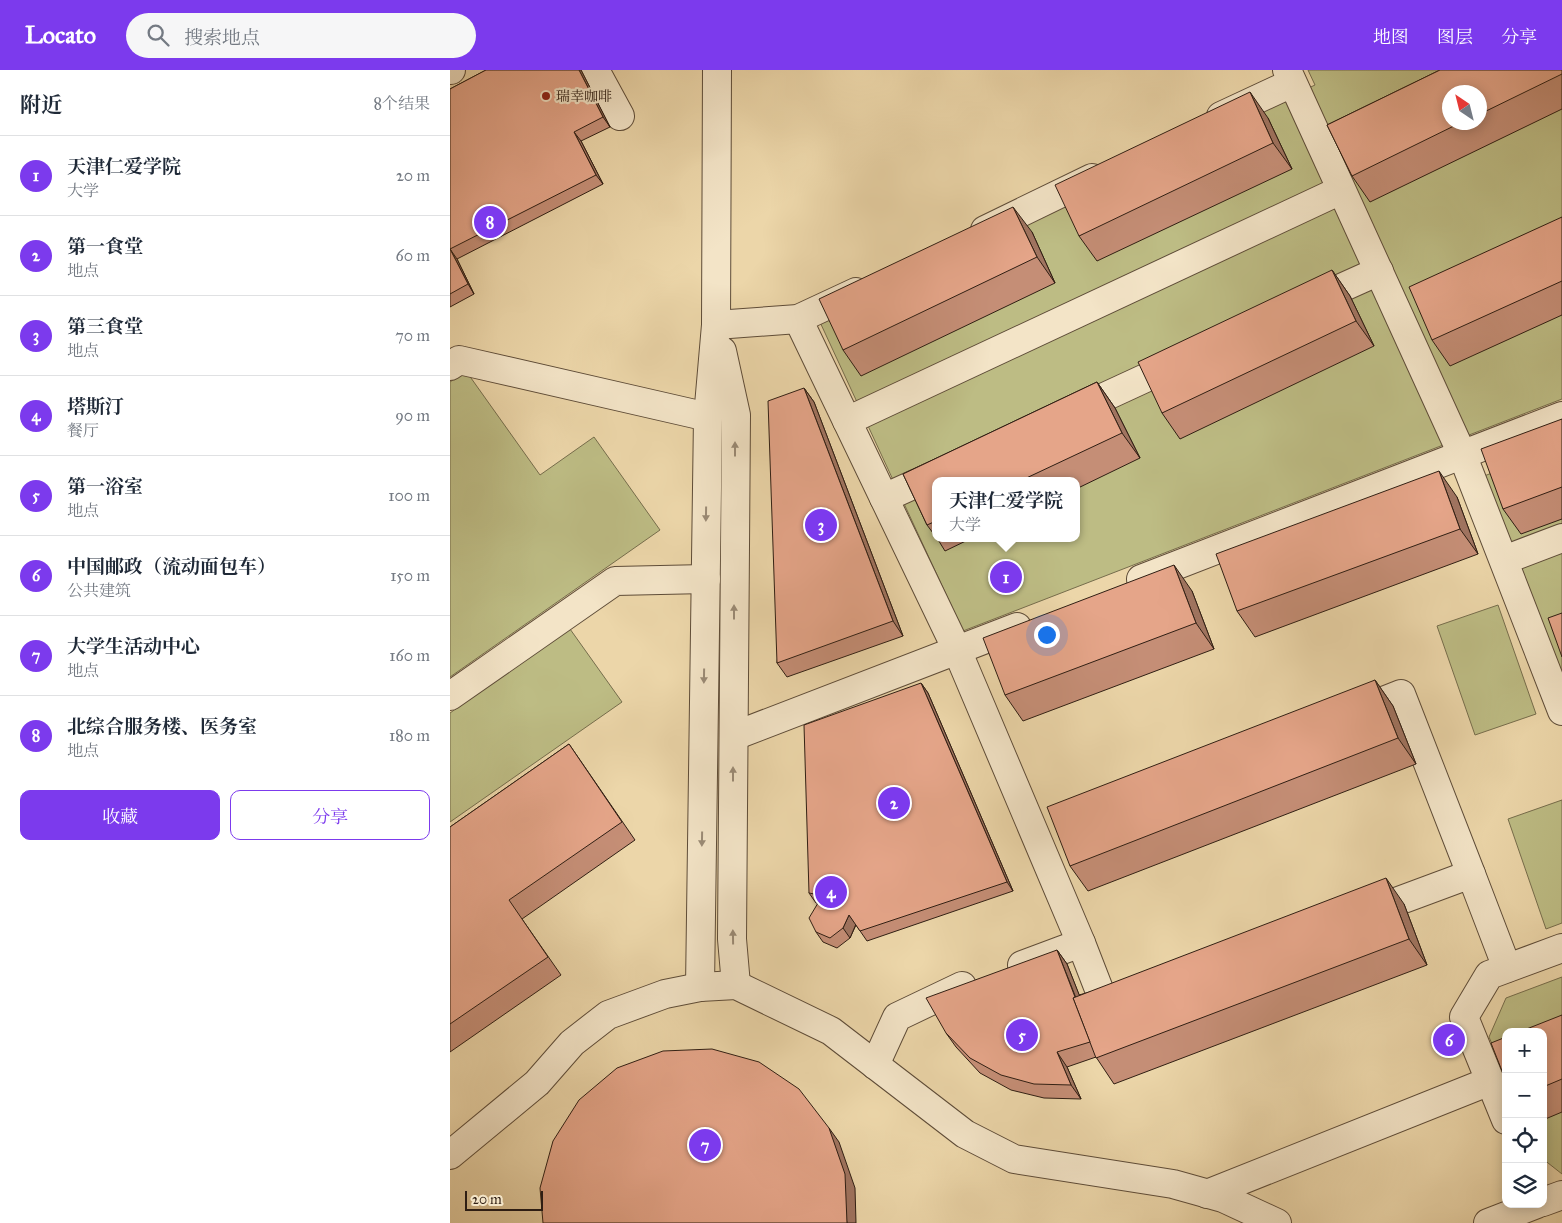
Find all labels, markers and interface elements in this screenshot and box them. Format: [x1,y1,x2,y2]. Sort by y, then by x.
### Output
search box [126,13,476,58]
text: Locato [25,20,96,50]
icon: search [144,21,172,49]
text: 搜索地点 [184,26,260,49]
text: 地图 [1373,26,1409,48]
text: 图层 [1437,26,1473,48]
text: 分享 [1501,26,1537,48]
north arrow [1442,85,1487,130]
place label: 瑞幸咖啡 [556,88,612,105]
marker: 瑞幸咖啡 [540,90,552,102]
text: 附近 [20,92,62,118]
text: 8个结果 [373,94,430,113]
text: 天津仁爱学院 [67,155,181,178]
text: 1 [33,166,39,185]
text: 20 m [396,166,430,185]
text: 大学 [67,181,99,200]
pin: 8 [474,203,506,241]
text: 第一食堂 [67,235,143,258]
text: 2 [32,246,40,265]
text: 60 m [396,246,430,265]
text: 地点 [67,261,99,280]
text: 第三食堂 [67,315,143,338]
text: 3 [33,326,39,345]
text: 70 m [395,326,430,345]
text: 地点 [67,341,99,360]
text: 塔斯汀 [67,395,124,418]
text: 4 [32,406,40,425]
text: 90 m [395,406,430,425]
text: 餐厅 [67,421,99,440]
one-way arrow [731,441,739,457]
text: 第一浴室 [67,475,143,498]
popup [932,477,1080,542]
text: 5 [32,486,40,505]
text: 100 m [388,486,430,505]
text: 天津仁爱学院 [949,489,1063,512]
text: 地点 [67,501,99,520]
one-way arrow [702,506,710,522]
pin: 3 [805,506,837,544]
text: 大学 [949,515,981,534]
text: 中国邮政（流动面包车） [67,555,276,578]
pin: 1 [990,558,1022,596]
text: 6 [32,566,40,585]
text: 150 m [390,566,430,585]
text: 公共建筑 [67,581,131,600]
one-way arrow [730,603,738,619]
your location [1034,622,1060,648]
text: 大学生活动中心 [67,635,200,658]
text: 7 [32,646,40,665]
text: 160 m [389,646,430,665]
text: 地点 [67,661,99,680]
one-way arrow [700,669,708,685]
text: 北综合服务楼、医务室 [67,715,257,738]
text: 8 [32,726,40,745]
text: 180 m [389,726,430,745]
text: 地点 [67,741,99,760]
one-way arrow [729,766,737,782]
pin: 2 [878,784,910,822]
button: 收藏 [20,790,220,840]
button: 分享 [230,790,430,840]
one-way arrow [698,831,706,847]
pin: 4 [815,873,847,911]
one-way arrow [728,928,736,944]
pin: 5 [1006,1016,1038,1054]
pin: 6 [1433,1021,1465,1059]
map controls [1502,1028,1547,1208]
button: + [1502,1028,1547,1073]
button: − [1502,1073,1547,1118]
button: locate [1502,1118,1547,1163]
pin: 7 [689,1126,721,1164]
button: layers [1502,1163,1547,1208]
scale bar [465,1188,542,1211]
text: 20 m [472,1191,502,1208]

